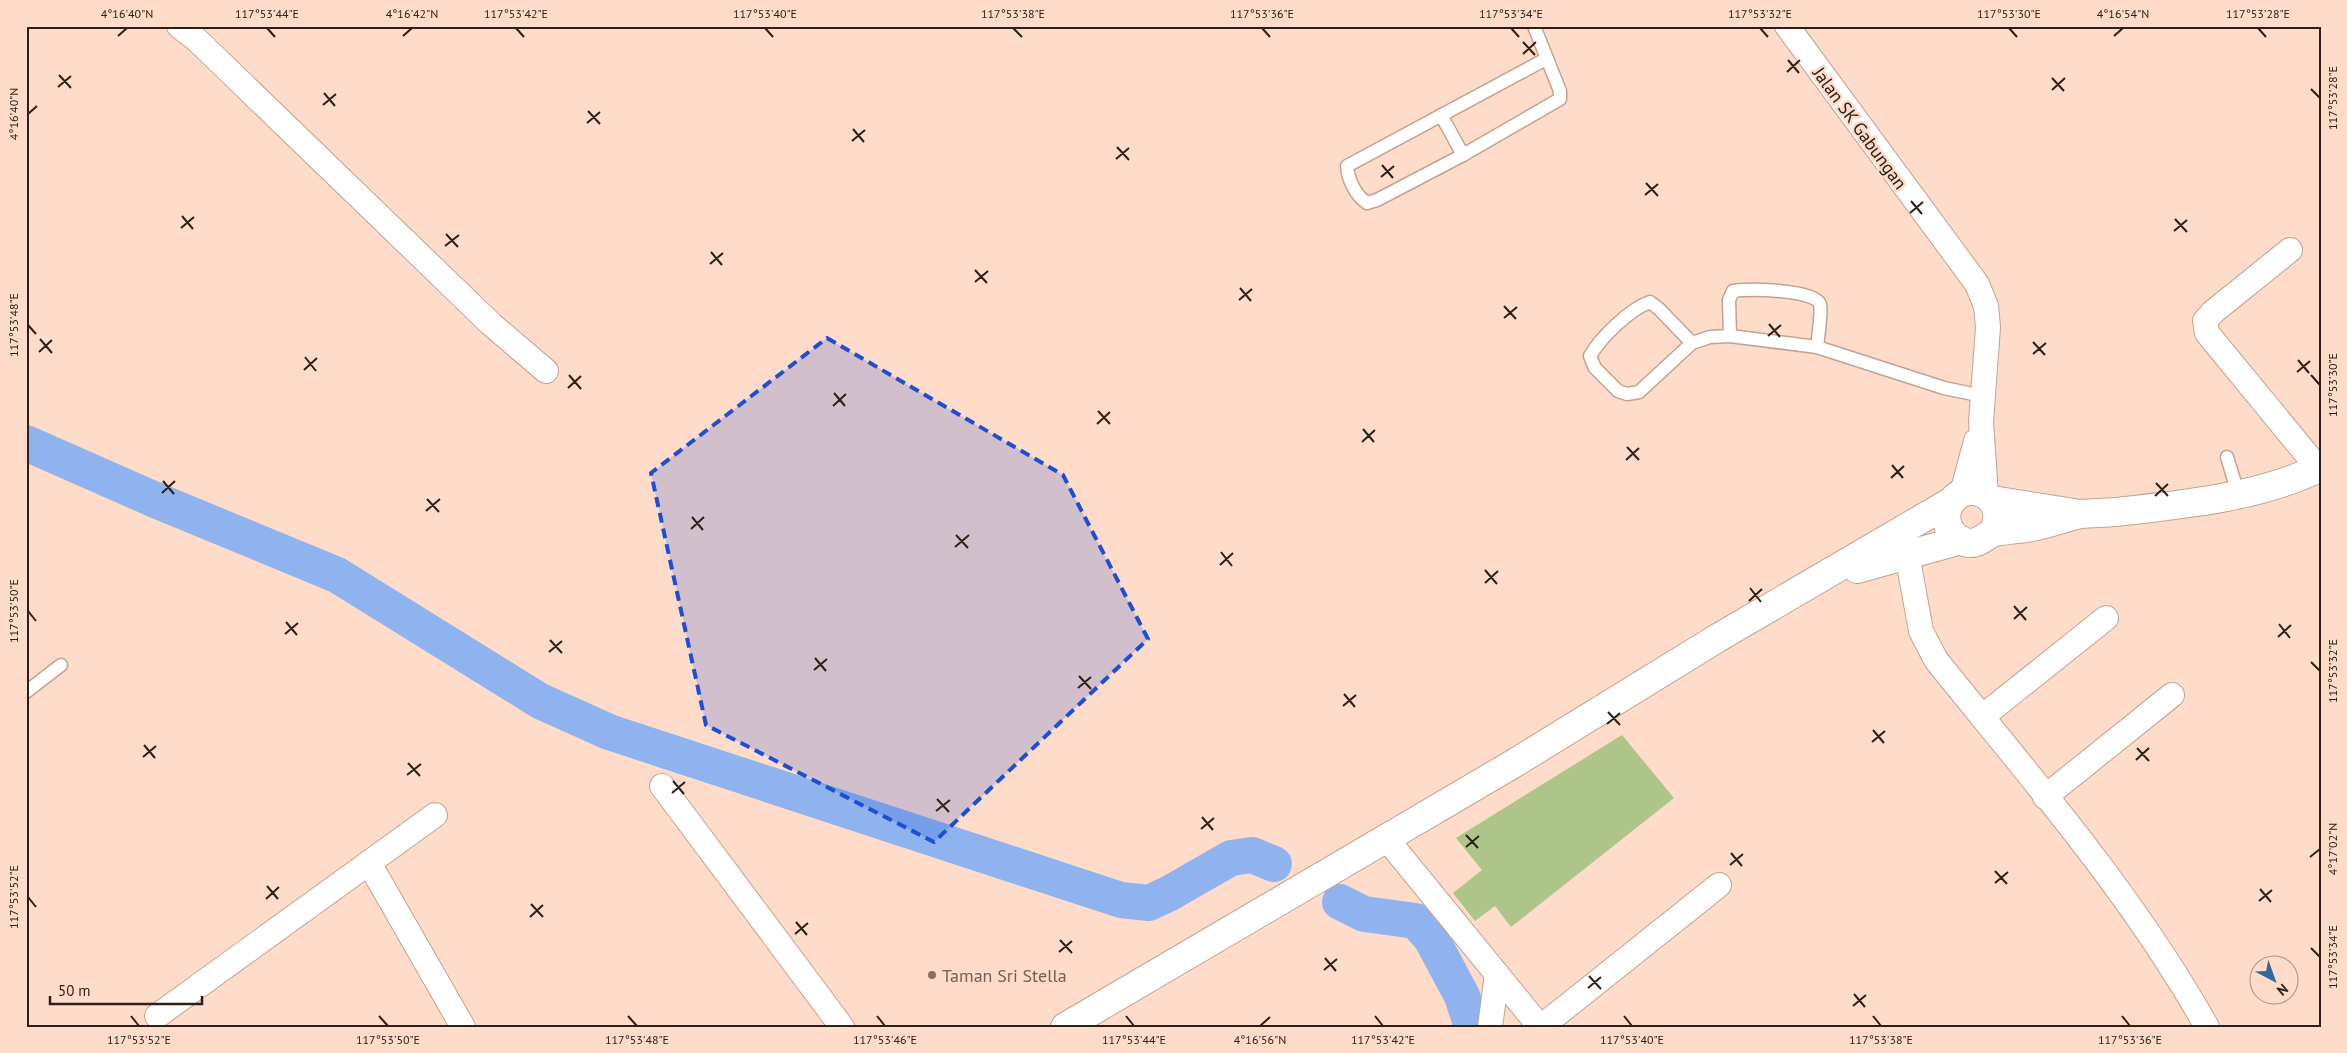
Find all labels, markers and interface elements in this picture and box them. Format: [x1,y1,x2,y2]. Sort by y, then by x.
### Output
text: 4°16'40"N [101,6,153,21]
text: 117°53'44"E [235,6,299,21]
text: 4°16'42"N [386,6,438,21]
text: 117°53'42"E [484,6,548,21]
text: 117°53'40"E [733,6,797,21]
text: 117°53'38"E [981,6,1045,21]
text: 117°53'36"E [1230,6,1294,21]
text: 117°53'34"E [1479,6,1543,21]
text: 117°53'32"E [1728,6,1792,21]
text: 117°53'30"E [1977,6,2041,21]
text: 4°16'54"N [2097,6,2149,21]
text: 117°53'28"E [2226,6,2290,21]
street label: Jalan SK Gabungan [1807,62,1912,194]
text: 117°53'28"E [2325,66,2340,130]
text: 4°16'40"N [6,88,21,140]
text: 117°53'48"E [6,293,21,357]
text: 117°53'30"E [2325,353,2340,417]
text: 117°53'50"E [6,579,21,643]
text: 117°53'32"E [2325,639,2340,703]
text: 4°17'02"N [2325,823,2340,875]
text: 117°53'52"E [6,865,21,929]
text: 117°53'34"E [2325,925,2340,989]
north arrow [2250,956,2300,1006]
place label: Taman Sri Stella [942,964,1067,987]
marker: Taman Sri Stella [926,969,938,981]
scale bar [50,973,202,1005]
text: N [2273,980,2292,1000]
text: 50 m [58,981,91,1000]
text: 117°53'52"E [107,1032,171,1047]
text: 117°53'50"E [356,1032,420,1047]
text: 117°53'48"E [605,1032,669,1047]
text: 117°53'46"E [853,1032,917,1047]
text: 117°53'44"E [1102,1032,1166,1047]
text: 4°16'56"N [1234,1032,1286,1047]
text: 117°53'42"E [1351,1032,1415,1047]
text: 117°53'40"E [1600,1032,1664,1047]
text: 117°53'38"E [1849,1032,1913,1047]
text: 117°53'36"E [2098,1032,2162,1047]

